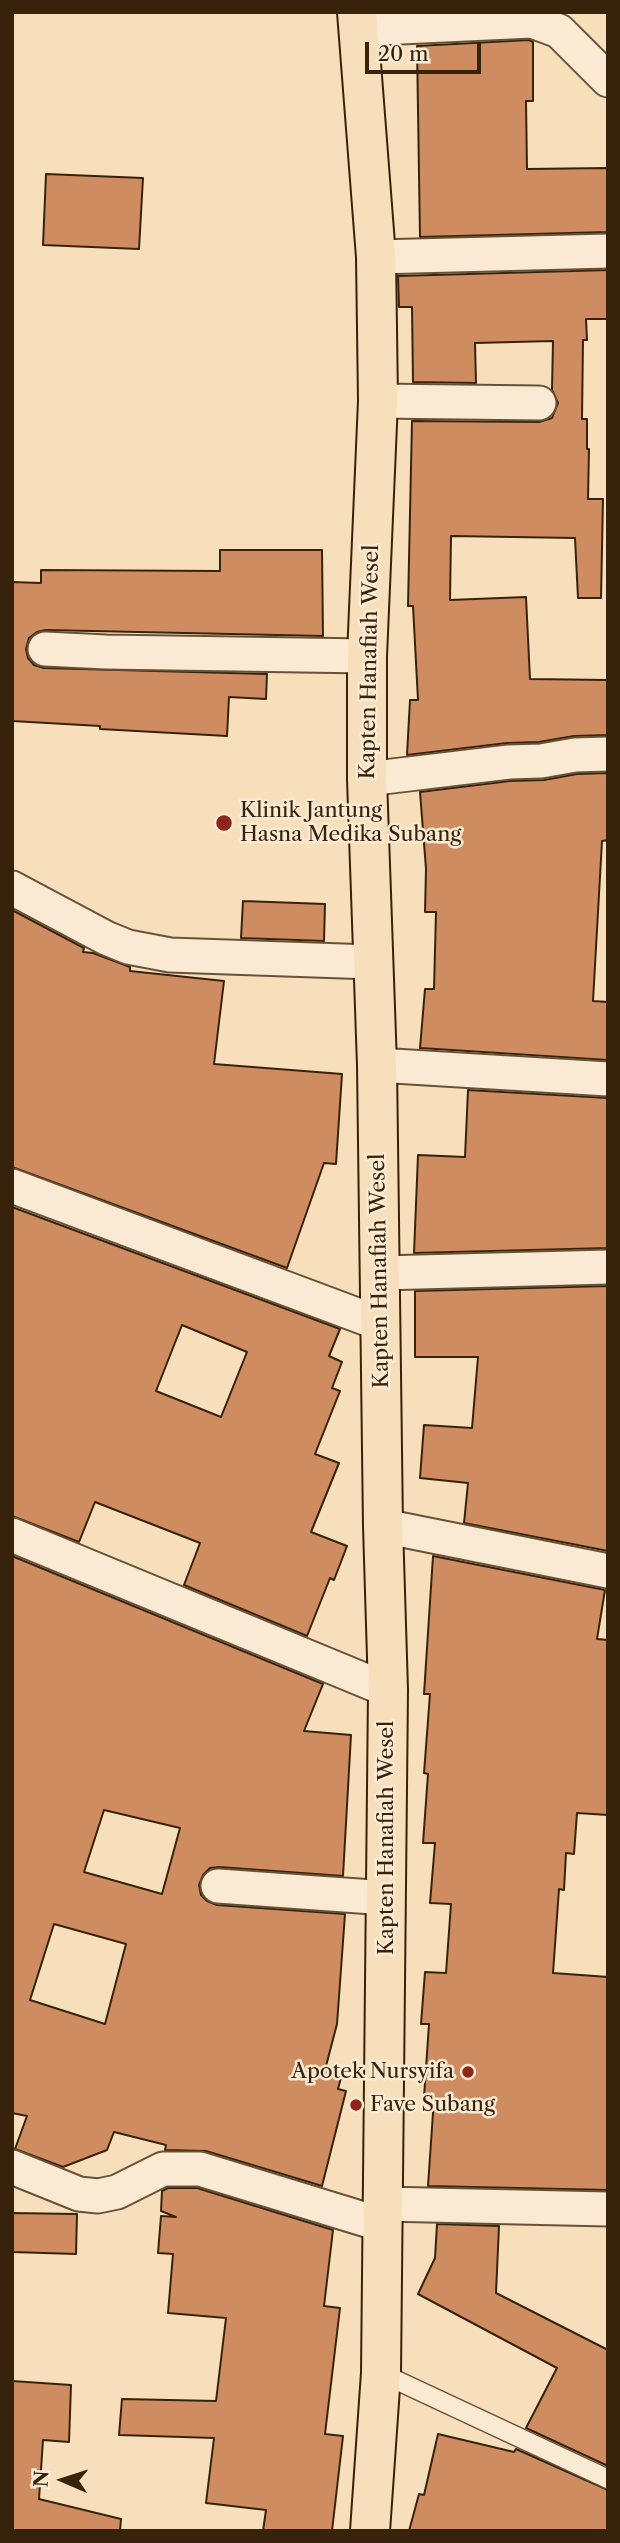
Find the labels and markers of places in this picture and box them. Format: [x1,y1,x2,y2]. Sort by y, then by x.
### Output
place label: Klinik Jantung Hasna Medika Subang [240,798,461,848]
marker: Klinik Jantung Hasna Medika Subang [214,813,234,833]
place label: Apotek Nursyifa [291,2059,454,2085]
marker: Apotek Nursyifa [460,2064,476,2080]
place label: Fave Subang [370,2092,495,2118]
marker: Fave Subang [348,2097,364,2113]

